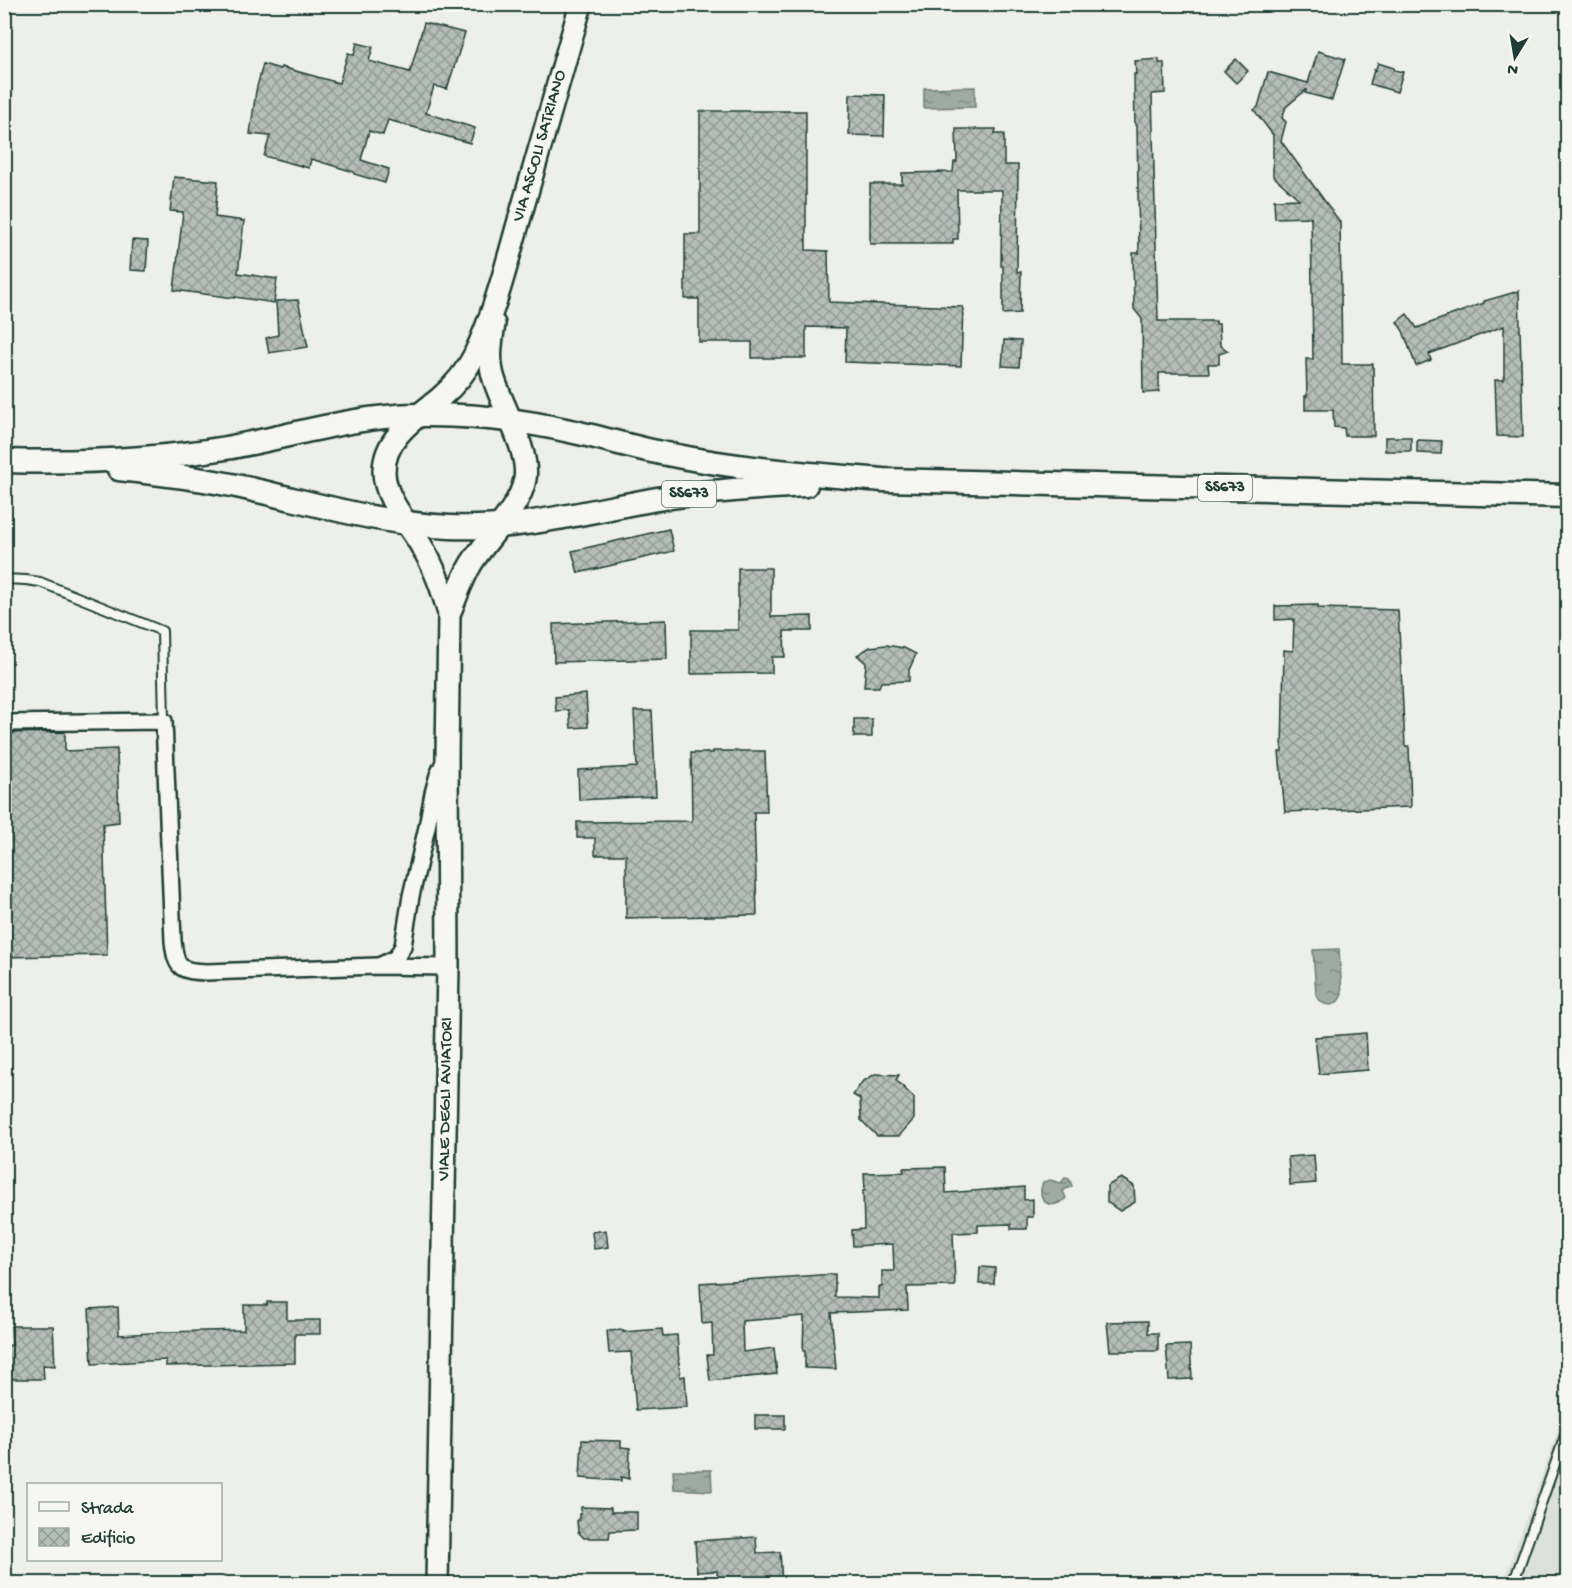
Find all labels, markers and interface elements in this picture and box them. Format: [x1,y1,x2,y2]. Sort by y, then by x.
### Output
north arrow [1485,27,1545,87]
text: N [1505,58,1520,79]
street label: VIA ASCOLI SATRIANO [508,68,572,225]
road number: SS673 [1198,475,1252,501]
road number: SS673 [662,481,716,507]
street label: VIALE DEGLI AVIATORI [434,1017,458,1182]
legend [27,1483,222,1561]
text: Strada [81,1499,135,1520]
text: Edificio [81,1529,135,1550]

